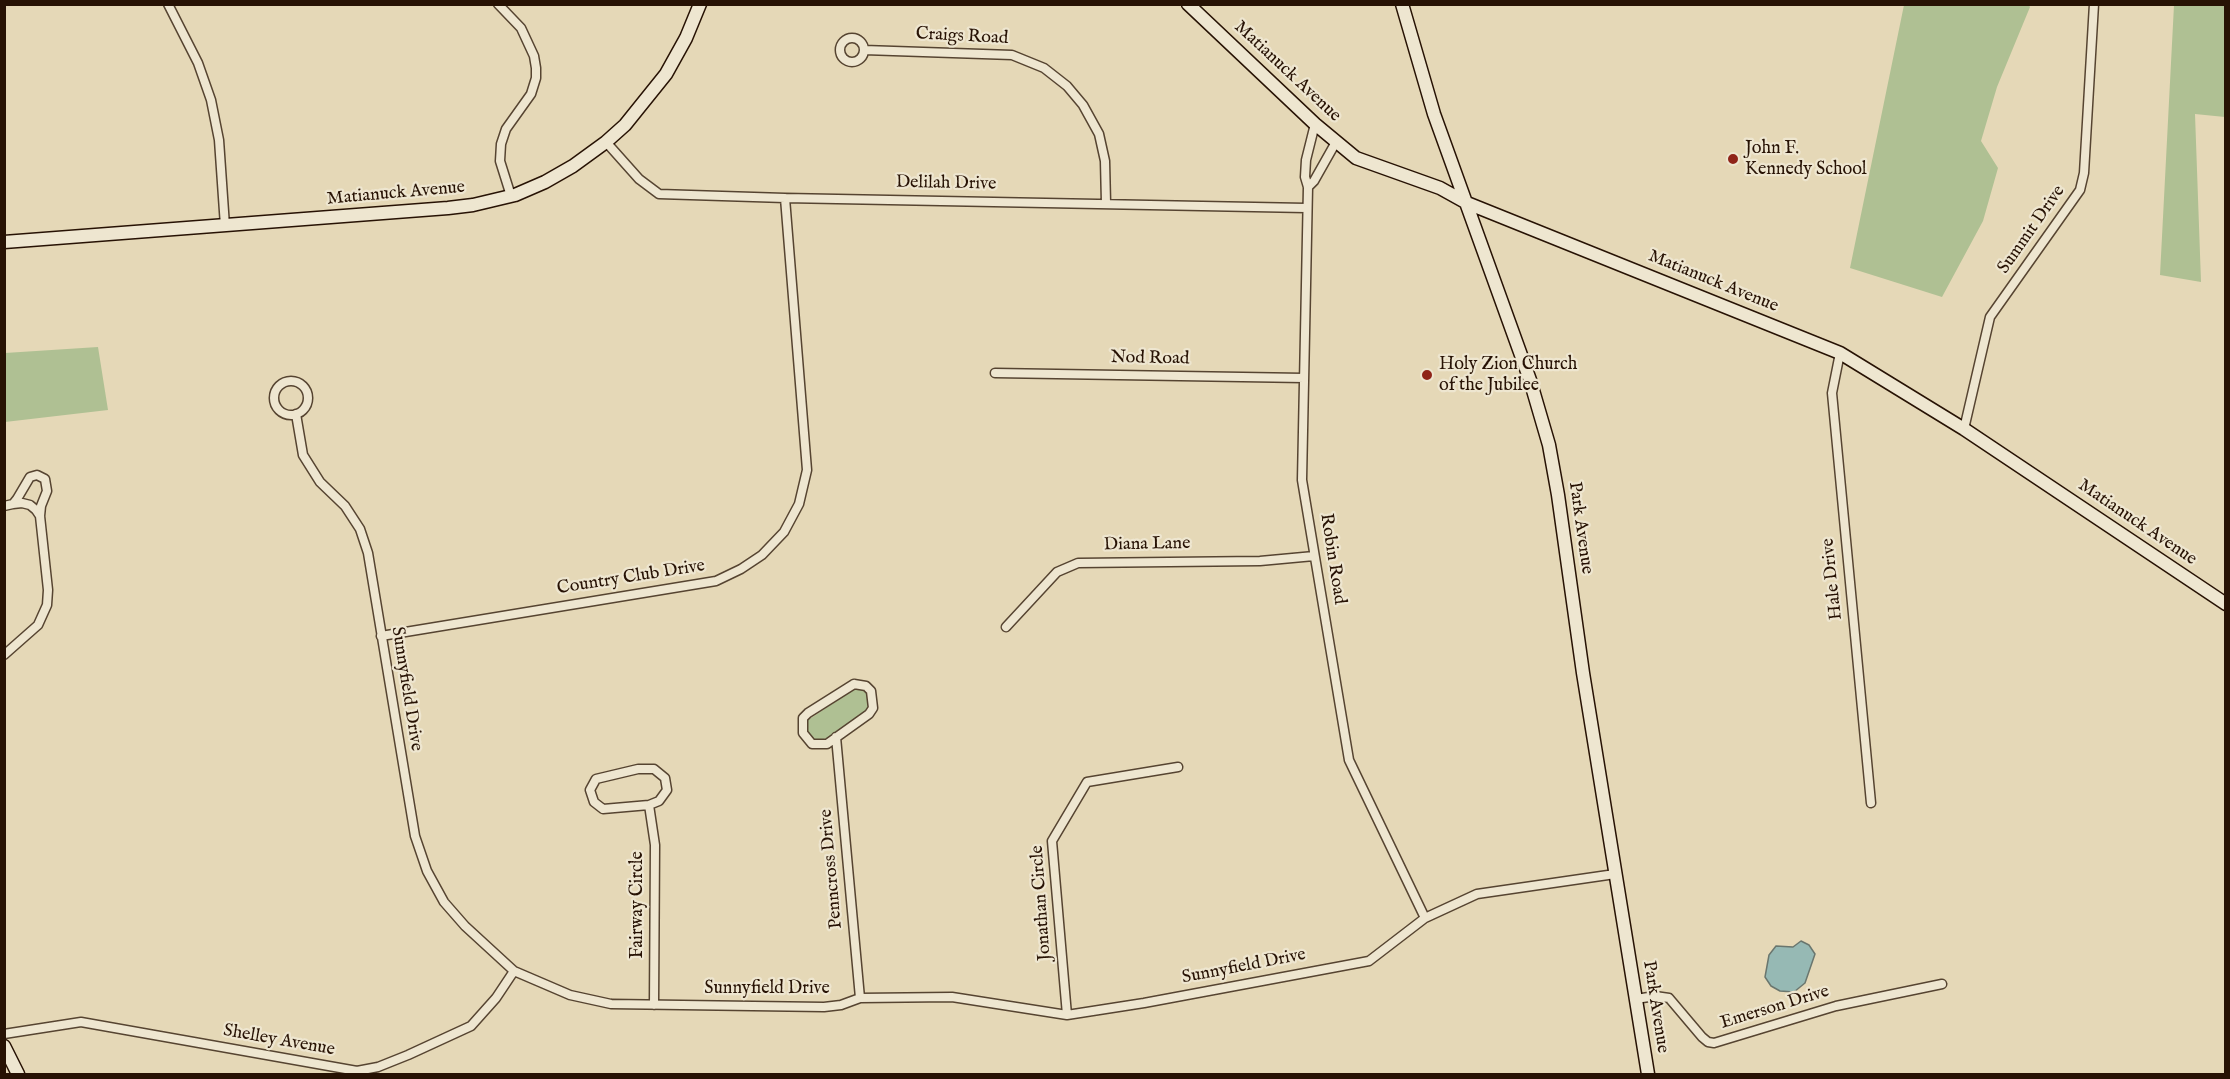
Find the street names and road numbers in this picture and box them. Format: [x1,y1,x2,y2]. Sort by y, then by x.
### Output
street label: Matianuck Avenue [1229,17,1345,127]
street label: Craigs Road [915,24,1009,50]
street label: Delilah Drive [896,172,996,196]
street label: Matianuck Avenue [326,177,466,211]
street label: Summit Drive [1994,182,2070,278]
street label: Matianuck Avenue [1645,246,1781,318]
street label: Nod Road [1110,348,1190,370]
street label: Matianuck Avenue [2074,475,2200,571]
street label: Park Avenue [1563,480,1597,576]
street label: Robin Road [1314,512,1350,606]
street label: Diana Lane [1103,533,1191,557]
street label: Hale Drive [1818,537,1848,621]
street label: Country Club Drive [556,556,706,600]
street label: Sunnyfield Drive [386,625,426,753]
street label: Penncross Drive [816,808,848,930]
street label: Jonathan Circle [1027,844,1057,962]
street label: Fairway Circle [627,851,649,959]
street label: Sunnyfield Drive [1180,944,1308,990]
street label: Park Avenue [1637,959,1673,1055]
street label: Sunnyfield Drive [704,978,830,1000]
street label: Emerson Drive [1718,981,1832,1035]
street label: Shelley Avenue [222,1021,336,1061]

